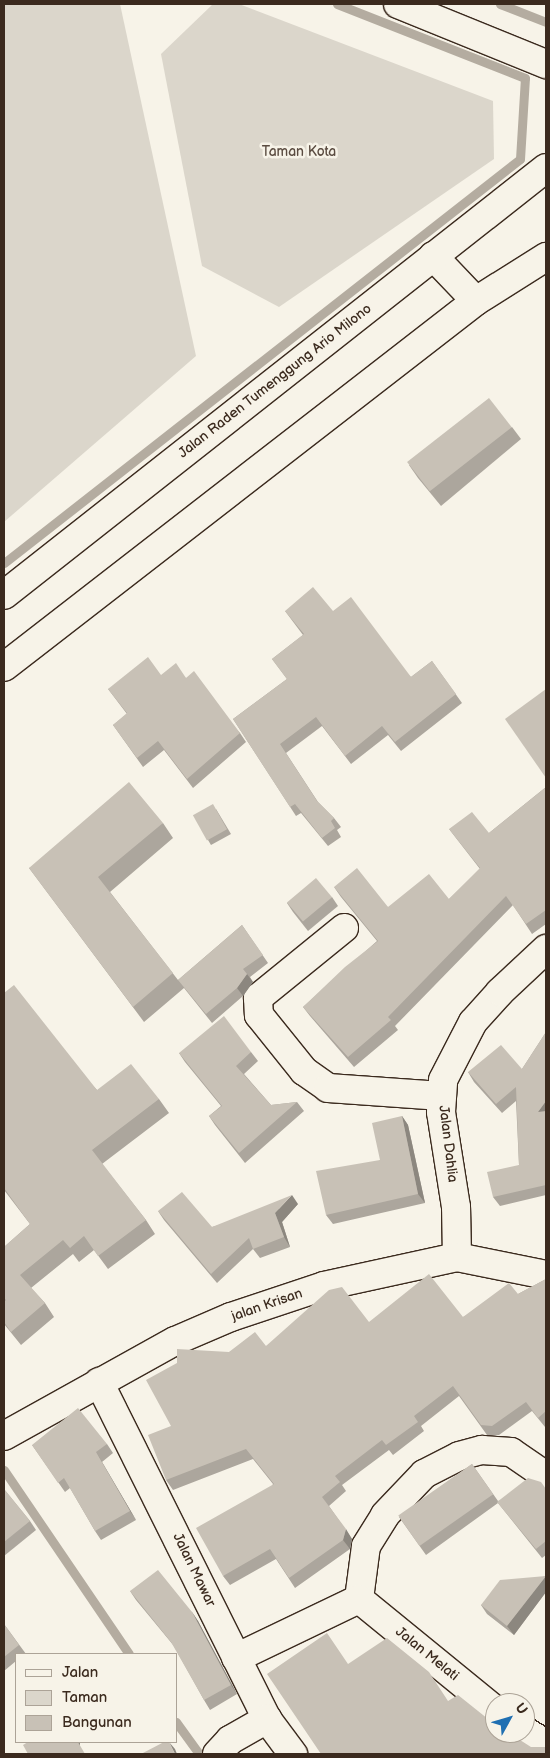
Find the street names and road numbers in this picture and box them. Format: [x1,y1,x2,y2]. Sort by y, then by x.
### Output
street label: Jalan Raden Tumenggung Ario Milono [175,300,375,462]
street label: Jalan Dahlia [435,1104,461,1184]
street label: jalan Krisan [229,1285,305,1325]
street label: Jalan Mawar [169,1530,219,1610]
street label: Jalan Melati [392,1623,462,1685]

